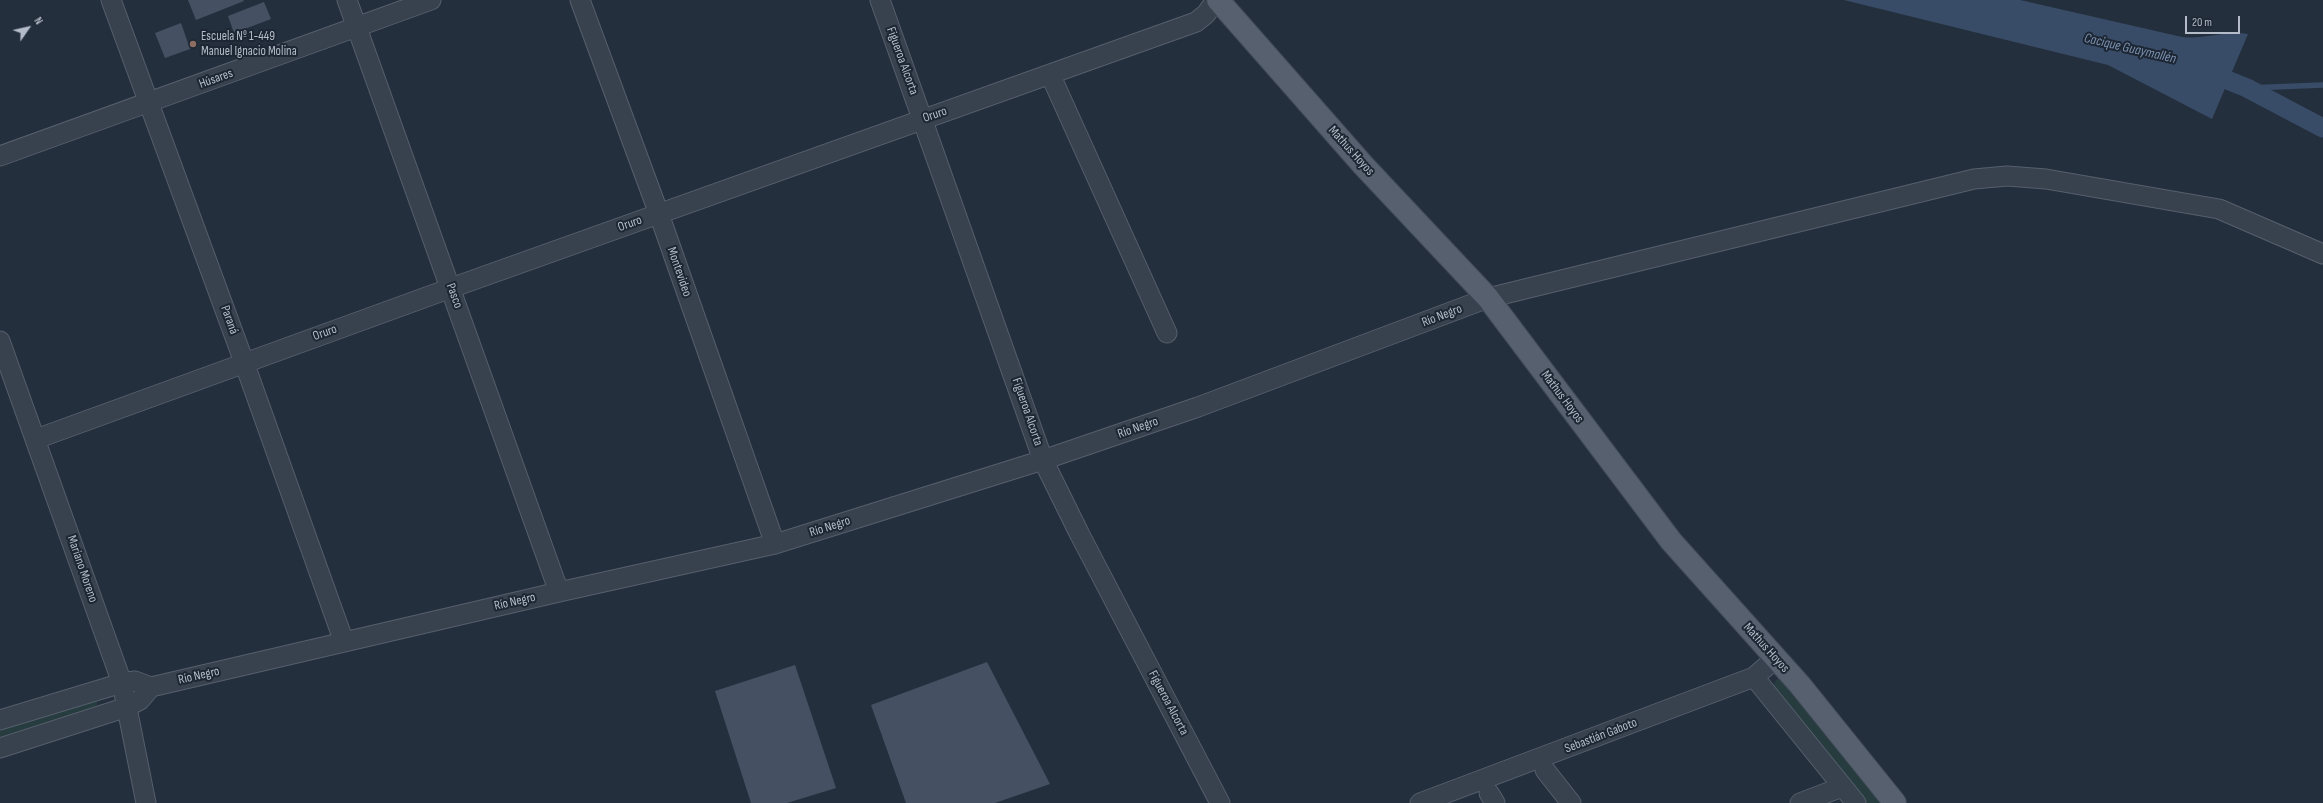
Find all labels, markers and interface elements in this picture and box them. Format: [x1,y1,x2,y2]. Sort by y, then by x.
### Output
north arrow [8,8,48,48]
scale bar [2187,8,2242,34]
text: N [31,15,45,27]
text: 20 m [2192,15,2212,30]
street label: Figueroa Alcorta [883,25,921,97]
place label: Escuela Nº 1-449 Manuel Ignacio Molina [201,29,297,60]
water label: Cacique Guaymallén [2082,30,2178,68]
marker: Escuela Nº 1-449 Manuel Ignacio Molina [188,39,198,49]
street label: Húsares [197,66,235,92]
street label: Oruro [921,104,949,126]
street label: Mathus Hoyos [1325,123,1377,179]
street label: Oruro [616,212,644,236]
street label: Montevideo [663,245,695,299]
street label: Pasco [442,281,466,311]
street label: Río Negro [1420,301,1464,331]
street label: Paraná [217,304,241,336]
street label: Oruro [311,321,339,345]
street label: Mathus Hoyos [1537,368,1587,426]
street label: Figueroa Alcorta [1008,376,1046,448]
street label: Río Negro [1116,414,1160,442]
street label: Río Negro [808,513,852,541]
street label: Mariano Moreno [63,533,101,605]
street label: Río Negro [493,590,537,614]
street label: Mathus Hoyos [1740,620,1792,676]
street label: Río Negro [177,664,221,688]
street label: Figueroa Alcorta [1144,668,1192,738]
street label: Sebastián Gaboto [1563,715,1639,757]

